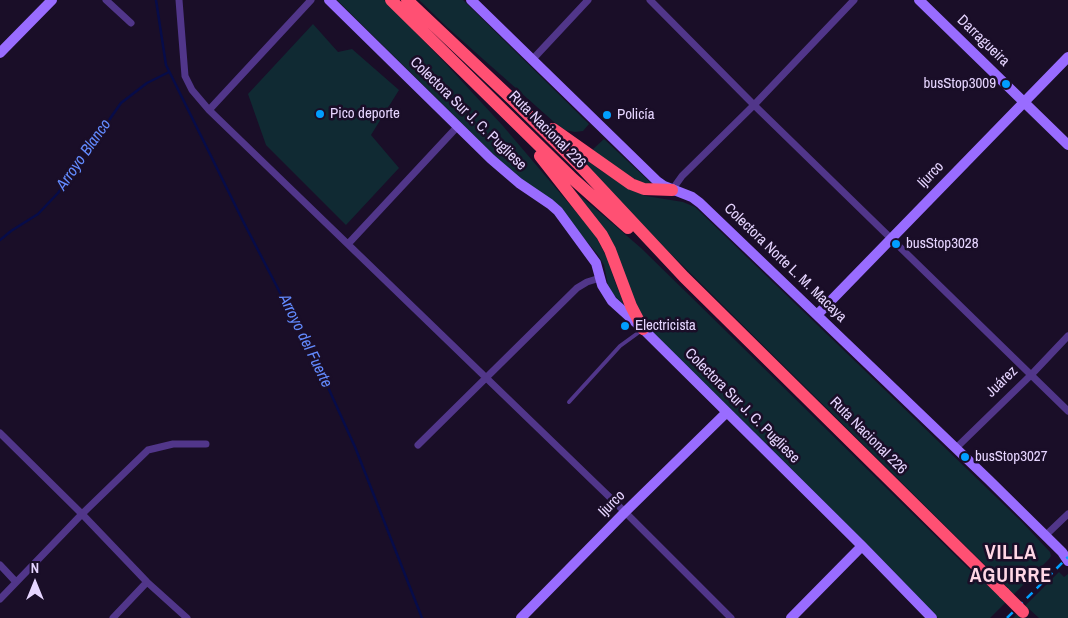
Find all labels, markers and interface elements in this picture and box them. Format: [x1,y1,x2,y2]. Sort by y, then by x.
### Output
street label: Darragueira [953,12,1013,70]
street label: Colectora Sur J. C. Pugliese [406,54,530,174]
place label: busStop3009 [924,75,996,93]
marker: busStop3009 [1000,78,1012,90]
street label: Ruta Nacional 226 [505,88,589,172]
place label: Pico deporte [330,105,400,123]
place label: Policía [617,106,655,124]
marker: Pico deporte [314,108,326,120]
marker: Policía [601,109,613,121]
water label: Arroyo Blanco [53,116,115,194]
street label: Ijurco [914,158,948,192]
street label: Colectora Norte L. M. Macaya [720,200,850,326]
place label: busStop3028 [906,235,978,253]
marker: busStop3028 [890,238,902,250]
water label: Arroyo del Fuerte [274,291,336,391]
place label: Electricista [635,317,696,335]
marker: Electricista [619,320,631,332]
street label: Colectora Sur J. C. Pugliese [681,345,803,467]
street label: Juárez [982,363,1022,401]
street label: Ruta Nacional 226 [826,394,910,478]
place label: busStop3027 [975,448,1047,466]
marker: busStop3027 [959,451,971,463]
street label: Ijurco [595,487,629,521]
district label: VILLA AGUIRRE [969,542,1053,589]
north arrow [10,558,60,608]
text: N [31,559,39,577]

